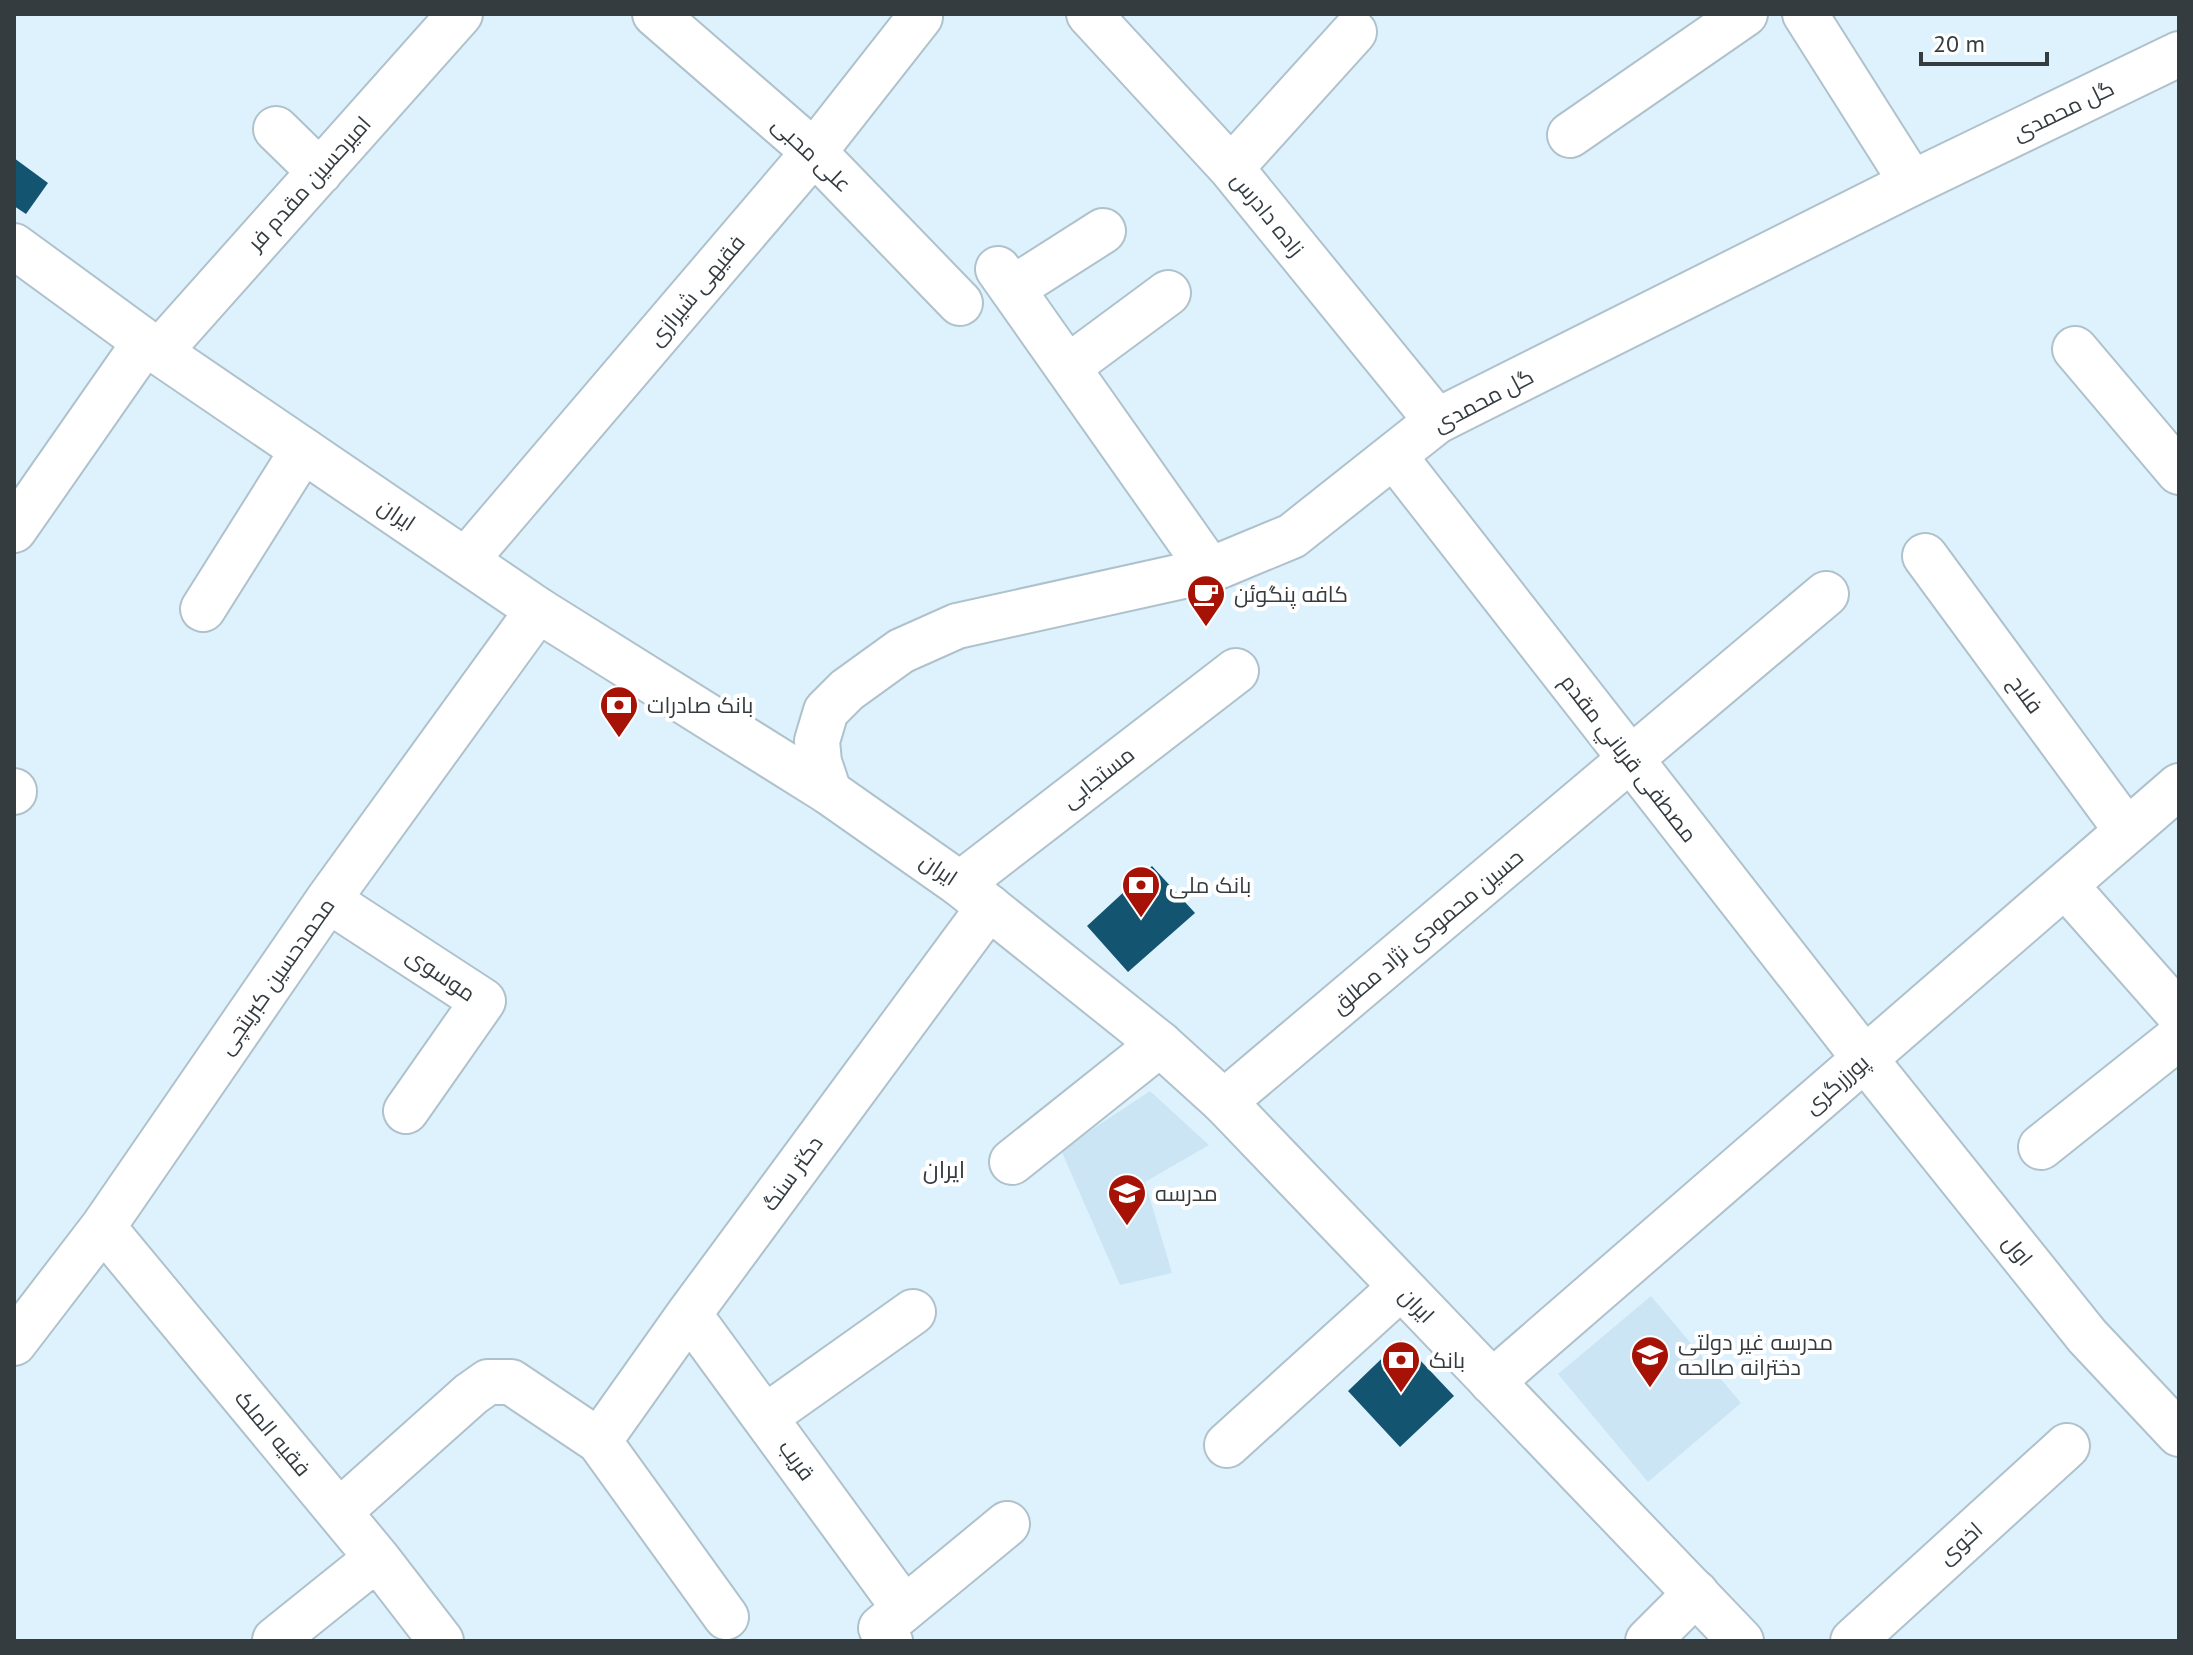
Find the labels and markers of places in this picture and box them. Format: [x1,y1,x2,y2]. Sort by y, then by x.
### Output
cafe icon: کافه پنگوئن [1185,573,1227,628]
place label: کافه پنگوئن [1234,580,1348,609]
bank icon: بانک صادرات [598,684,640,739]
place label: بانک صادرات [647,691,753,719]
bank icon: بانک ملی [1120,864,1162,919]
place label: بانک ملی [1169,871,1251,899]
school or university icon: مدرسه [1106,1172,1148,1227]
place label: مدرسه [1155,1179,1218,1207]
place label: مدرسه غیر دولتی دخترانه صالحه [1678,1328,1833,1381]
school or university icon: مدرسه غیر دولتی دخترانه صالحه [1629,1334,1671,1389]
bank icon: بانک [1380,1339,1422,1394]
place label: بانک [1429,1346,1465,1374]

